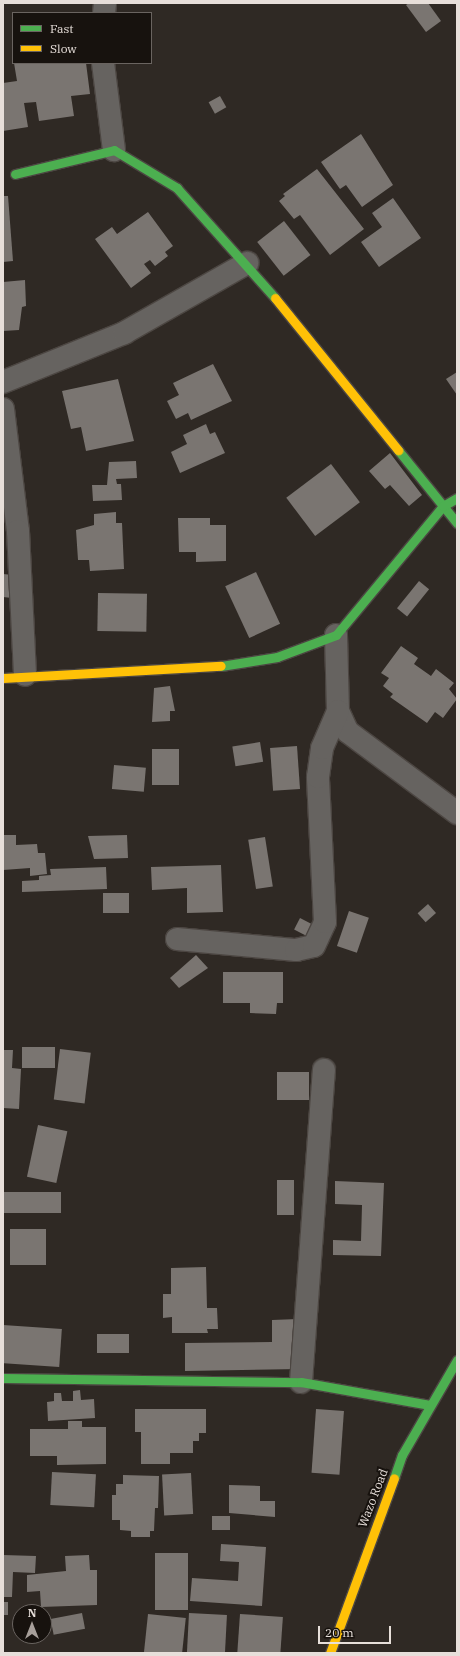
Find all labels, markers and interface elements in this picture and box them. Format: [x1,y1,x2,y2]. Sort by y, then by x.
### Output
legend [12,12,152,64]
text: Fast [50,21,74,36]
text: Slow [50,41,77,56]
street label: Wazo Road [355,1467,391,1529]
north arrow [12,1604,52,1644]
text: N [28,1606,36,1620]
scale bar [320,1618,393,1644]
text: 20 m [325,1625,354,1640]

